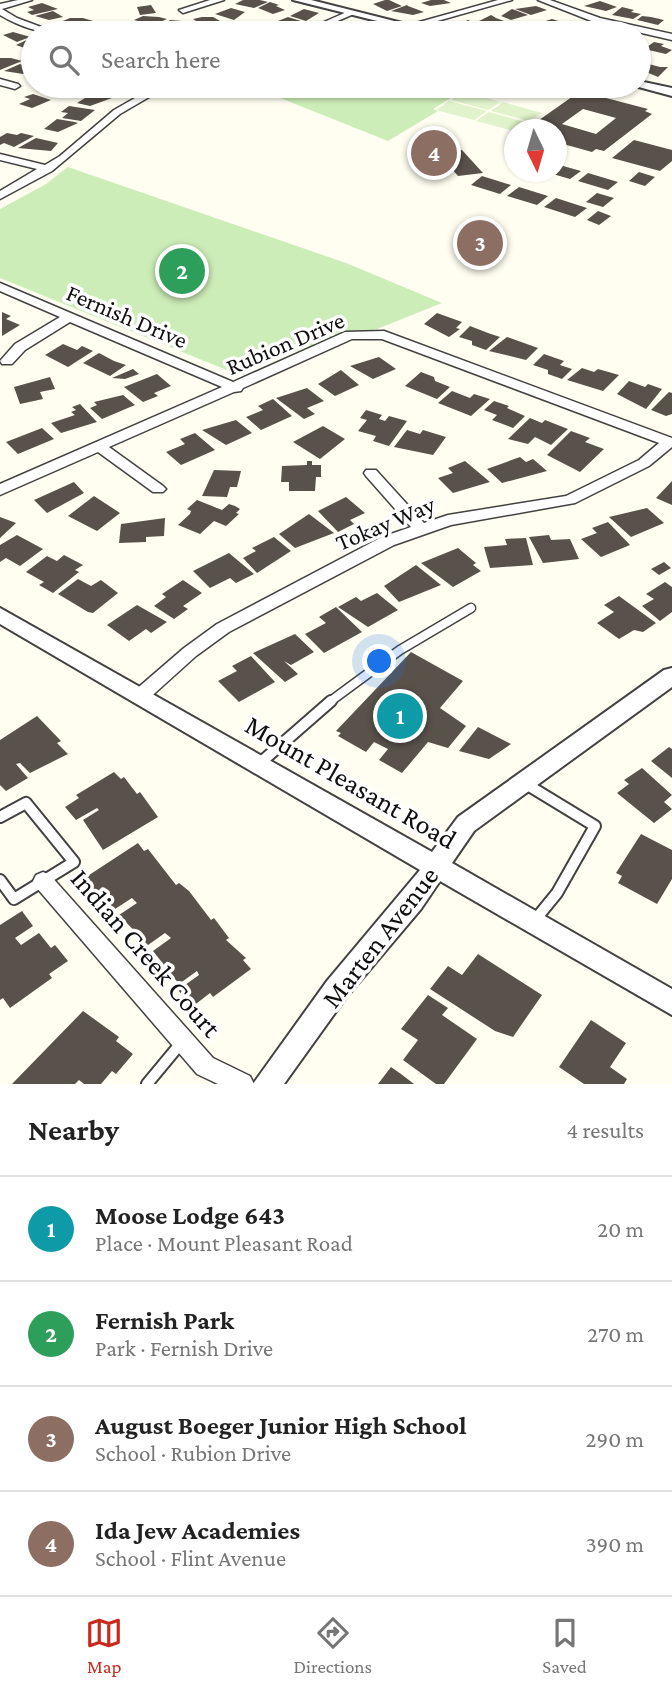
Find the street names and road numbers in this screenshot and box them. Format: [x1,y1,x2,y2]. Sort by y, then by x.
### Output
street label: Fernish Drive [63,278,191,354]
street label: Rubion Drive [222,306,348,380]
street label: Tokay Way [331,490,439,556]
street label: Mount Pleasant Road [240,709,462,855]
street label: Marten Avenue [315,860,445,1014]
street label: Indian Creek Court [65,863,228,1044]

